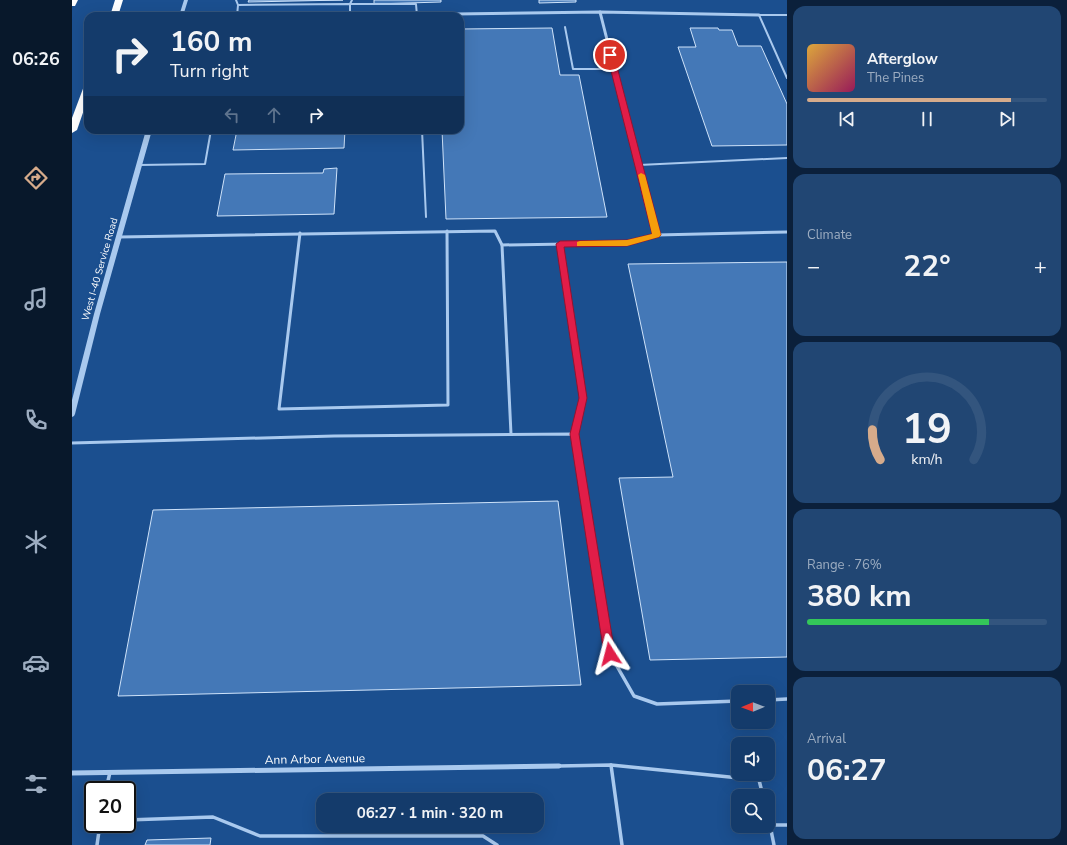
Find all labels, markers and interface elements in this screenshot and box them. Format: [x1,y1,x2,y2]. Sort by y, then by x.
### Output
text: 160 m [170,23,253,61]
icon: right [104,28,156,80]
pin [593,38,627,72]
icon: arrive [599,44,621,66]
text: 06:26 [12,47,60,71]
text: Afterglow [867,49,938,69]
text: Turn right [170,59,249,83]
text: The Pines [867,69,924,87]
icon: left [221,104,243,126]
icon: ahead [263,104,285,126]
icon: right [305,104,327,126]
icon: previous [836,108,858,130]
icon: pause [916,108,938,130]
icon: next [996,108,1018,130]
icon: directions [22,164,50,192]
street label: West I-40 Service Road [79,216,121,322]
text: Climate [807,226,852,244]
text: 22° [903,246,951,287]
text: − [807,252,820,282]
text: + [1034,252,1047,282]
icon: music [22,285,50,313]
text: 19 [902,401,952,458]
icon: phone [22,406,50,434]
text: km/h [911,450,943,469]
icon: climate [22,528,50,556]
text: Range · 76% [807,556,882,574]
text: 380 km [807,576,912,617]
position arrow [589,633,631,675]
icon: car [22,649,50,677]
north arrow [731,685,775,729]
map controls [731,685,775,833]
text: Arrival [807,730,846,748]
button: sound [731,737,775,781]
street label: Ann Arbor Avenue [265,750,365,768]
text: 06:27 [807,750,886,791]
icon: filters [22,770,50,798]
speed limit sign: 20 [84,781,136,833]
button: search [731,789,775,833]
text: 06:27 · 1 min · 320 m [357,803,503,823]

